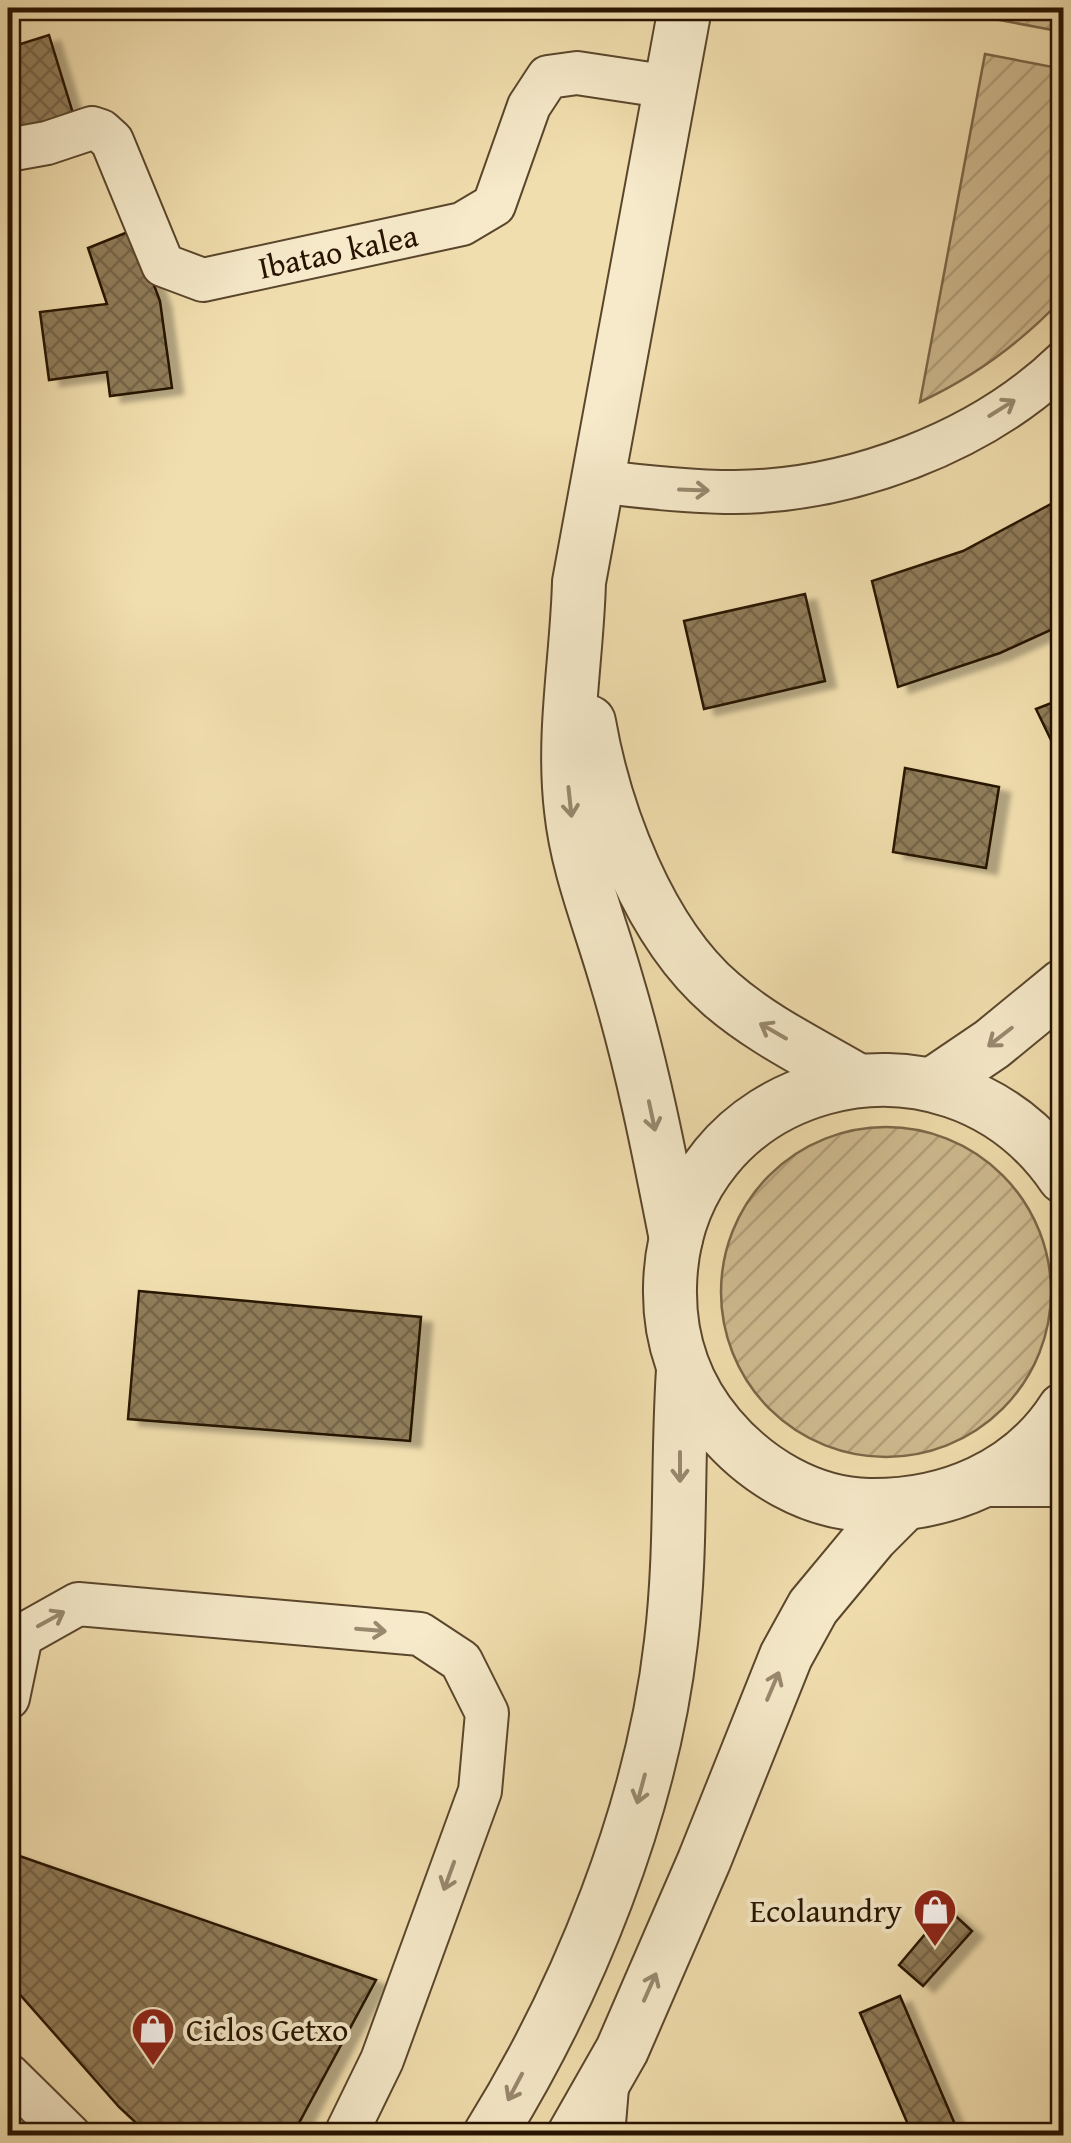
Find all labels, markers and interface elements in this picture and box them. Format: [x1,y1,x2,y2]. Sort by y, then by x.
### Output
street label: Ibatao kalea [254,211,422,291]
one-way arrow [988,398,1016,419]
one-way arrow [677,481,709,500]
one-way arrow [561,785,580,817]
one-way arrow [759,1021,788,1041]
one-way arrow [987,1027,1014,1048]
one-way arrow [643,1099,662,1131]
one-way arrow [670,1450,690,1483]
one-way arrow [36,1609,66,1629]
one-way arrow [355,1620,387,1639]
one-way arrow [765,1671,783,1702]
one-way arrow [631,1773,650,1804]
one-way arrow [439,1860,457,1891]
place label: Ecolaundry [750,1887,902,1934]
shop icon: Ecolaundry [912,1887,958,1948]
one-way arrow [642,1972,660,2003]
shop icon: Ciclos Getxo [130,2006,176,2067]
place label: Ciclos Getxo [186,2006,348,2053]
one-way arrow [505,2072,524,2102]

